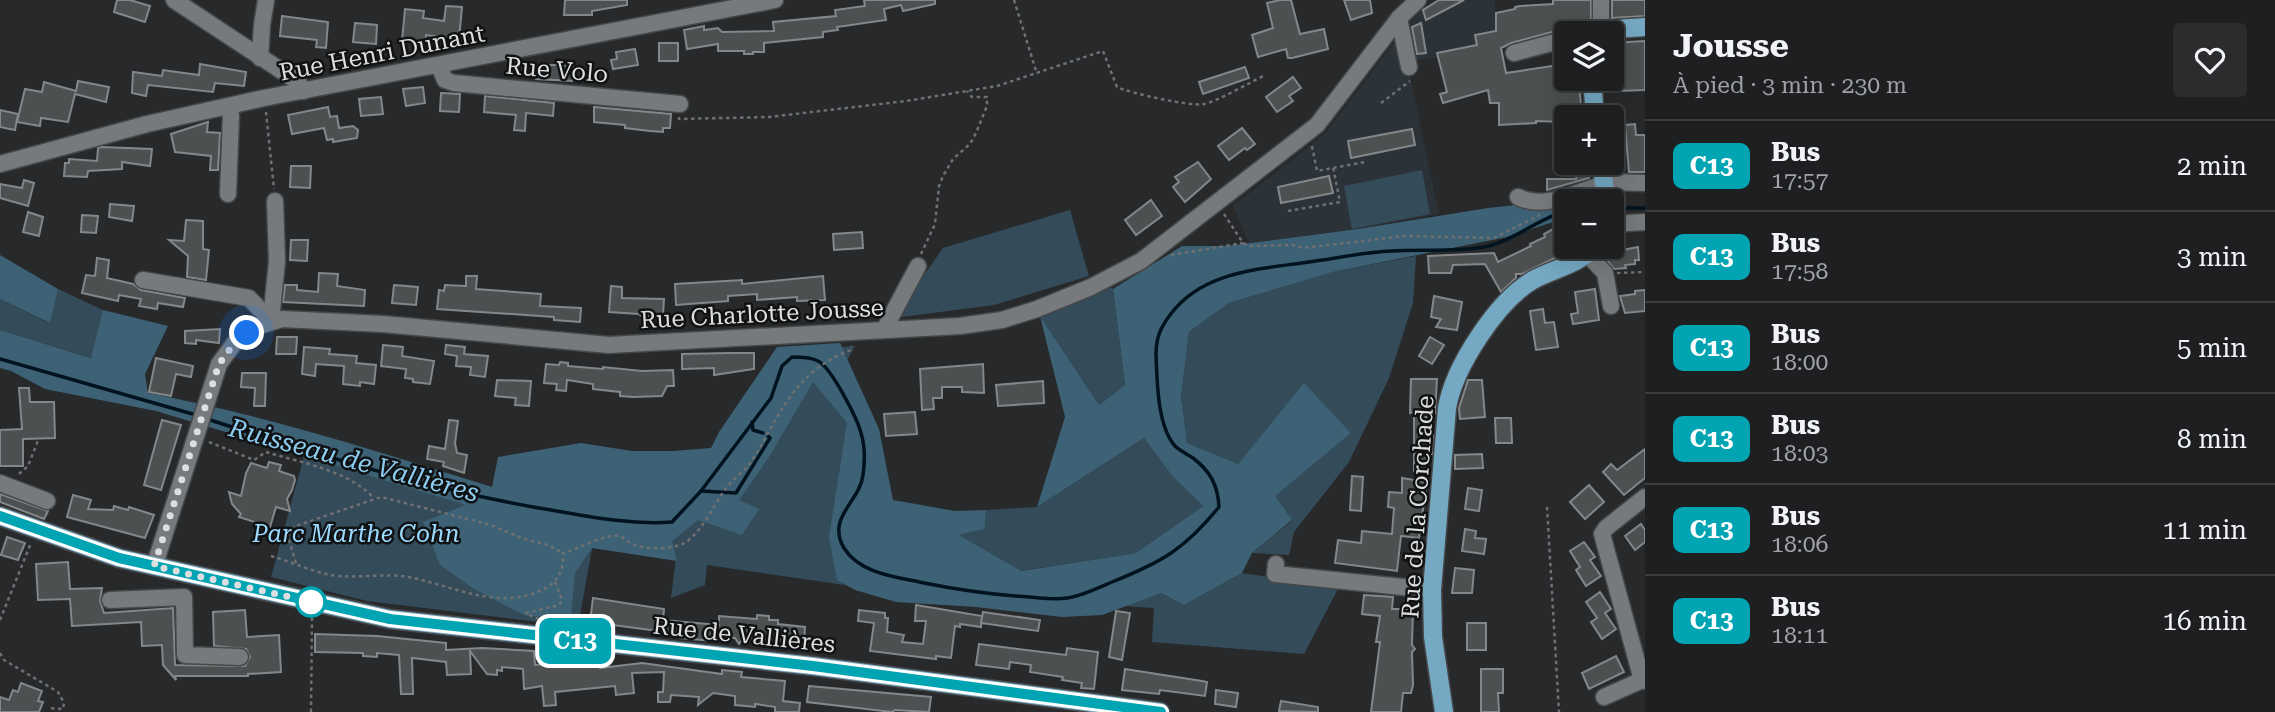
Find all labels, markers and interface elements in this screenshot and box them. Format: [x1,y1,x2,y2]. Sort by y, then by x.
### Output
street label: Rue Henri Dunant [277,19,487,87]
map controls [1554,21,1624,259]
button: layers [1554,21,1624,91]
button: heart [2173,23,2247,97]
text: Jousse [1673,26,1789,65]
street label: Rue Volo [505,52,609,88]
text: À pied · 3 min · 230 m [1673,72,1907,99]
button: + [1554,105,1624,175]
text: Bus [1771,137,1820,167]
text: 2 min [2177,151,2247,181]
text: C13 [1690,152,1733,180]
text: 17:57 [1771,167,1828,194]
button: − [1554,189,1624,259]
text: Bus [1771,228,1820,258]
text: 3 min [2177,242,2247,272]
text: C13 [1690,243,1733,271]
text: 17:58 [1771,258,1828,285]
street label: Rue Charlotte Jousse [639,294,885,334]
your location [229,315,264,350]
text: Bus [1771,319,1820,349]
text: 5 min [2177,333,2247,363]
text: C13 [1690,334,1733,362]
text: 18:00 [1771,349,1828,376]
street label: Rue de la Corchade [1396,395,1440,619]
text: Bus [1771,410,1820,440]
water label: Ruisseau de Vallières [225,412,482,508]
text: 8 min [2177,424,2247,454]
text: C13 [1690,425,1733,453]
text: 18:03 [1771,440,1828,467]
text: Bus [1771,501,1820,531]
text: 11 min [2163,515,2247,545]
text: C13 [1690,516,1733,544]
park label: Parc Marthe Cohn [252,520,460,548]
text: 18:06 [1771,531,1828,558]
unlabelled marker [296,587,326,617]
text: Bus [1771,592,1820,622]
text: 16 min [2163,606,2247,636]
text: C13 [1690,607,1733,635]
street label: Rue de Vallières [651,612,837,658]
line badge: C13 [535,618,615,664]
text: 18:11 [1771,622,1828,649]
text: C13 [553,627,597,655]

